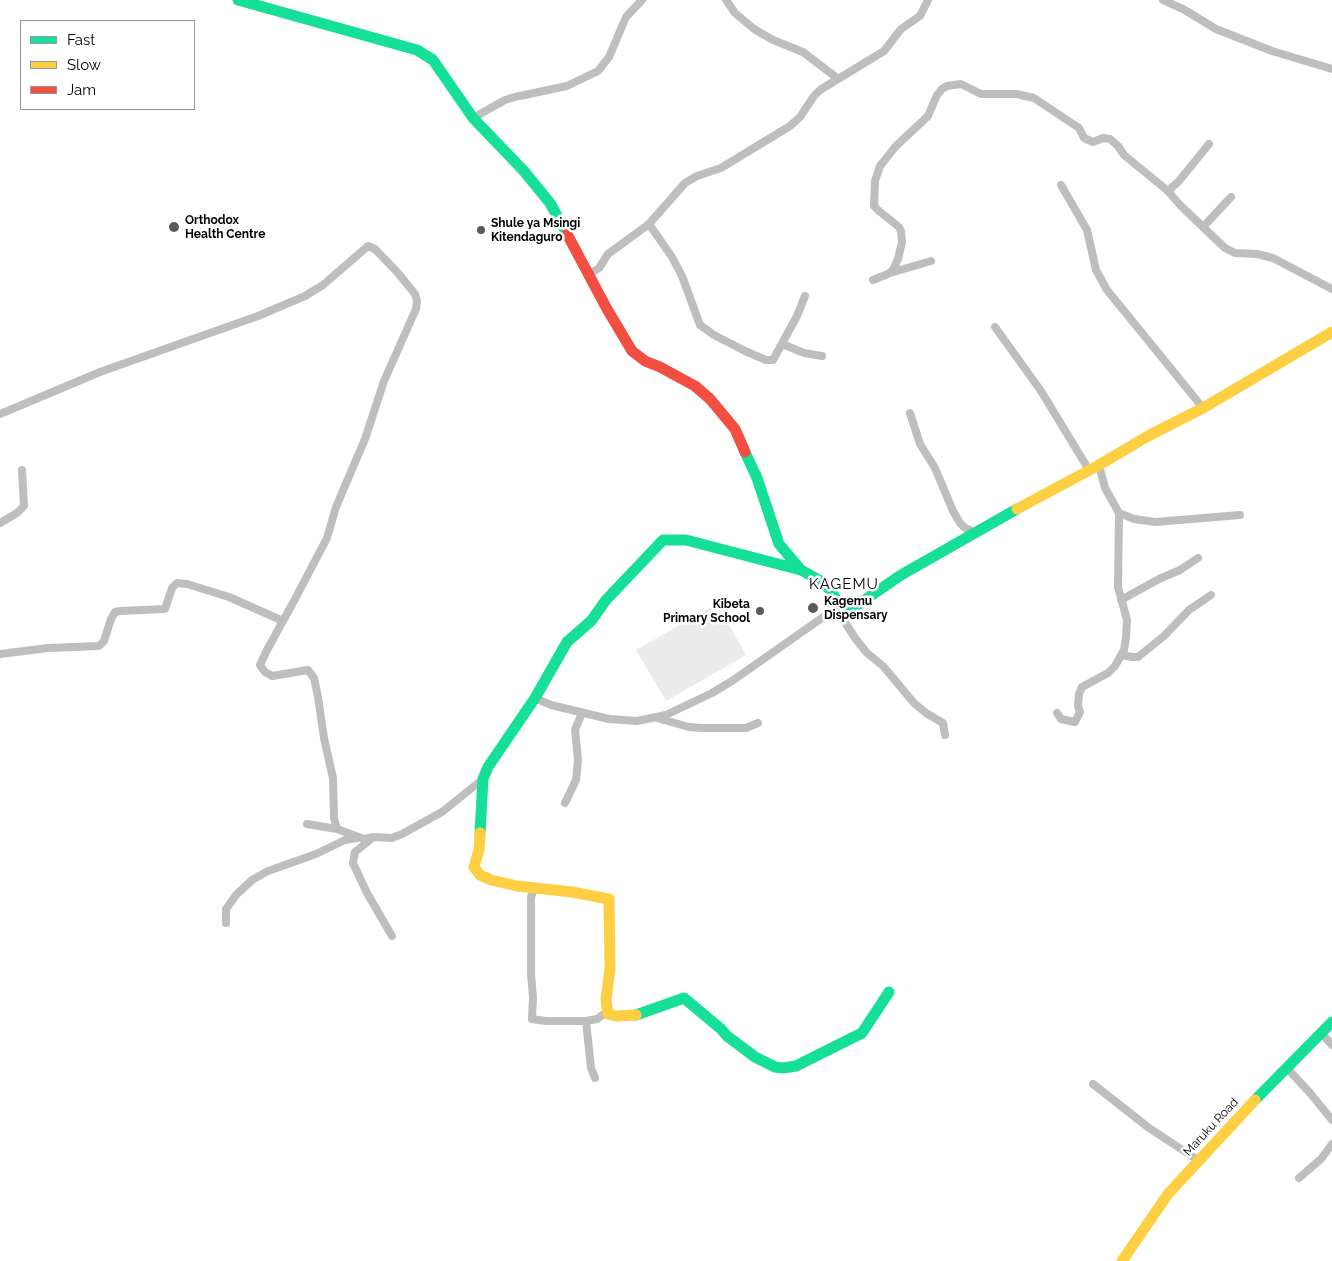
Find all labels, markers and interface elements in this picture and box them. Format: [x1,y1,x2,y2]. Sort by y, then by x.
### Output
legend [20,20,195,110]
text: Fast [67,31,95,49]
text: Slow [67,56,101,74]
text: Jam [67,81,96,99]
place label: Orthodox Health Centre [185,213,265,241]
place label: Shule ya Msingi Kitendaguro [491,216,580,244]
marker: Orthodox Health Centre [167,220,181,234]
marker: Shule ya Msingi Kitendaguro [475,224,487,236]
district label: KAGEMU [808,575,880,593]
place label: Kagemu Dispensary [824,594,888,622]
place label: Kibeta Primary School [663,597,750,625]
marker: Kagemu Dispensary [806,601,820,615]
marker: Kibeta Primary School [754,605,766,617]
street label: Maruku Road [1181,1095,1241,1159]

